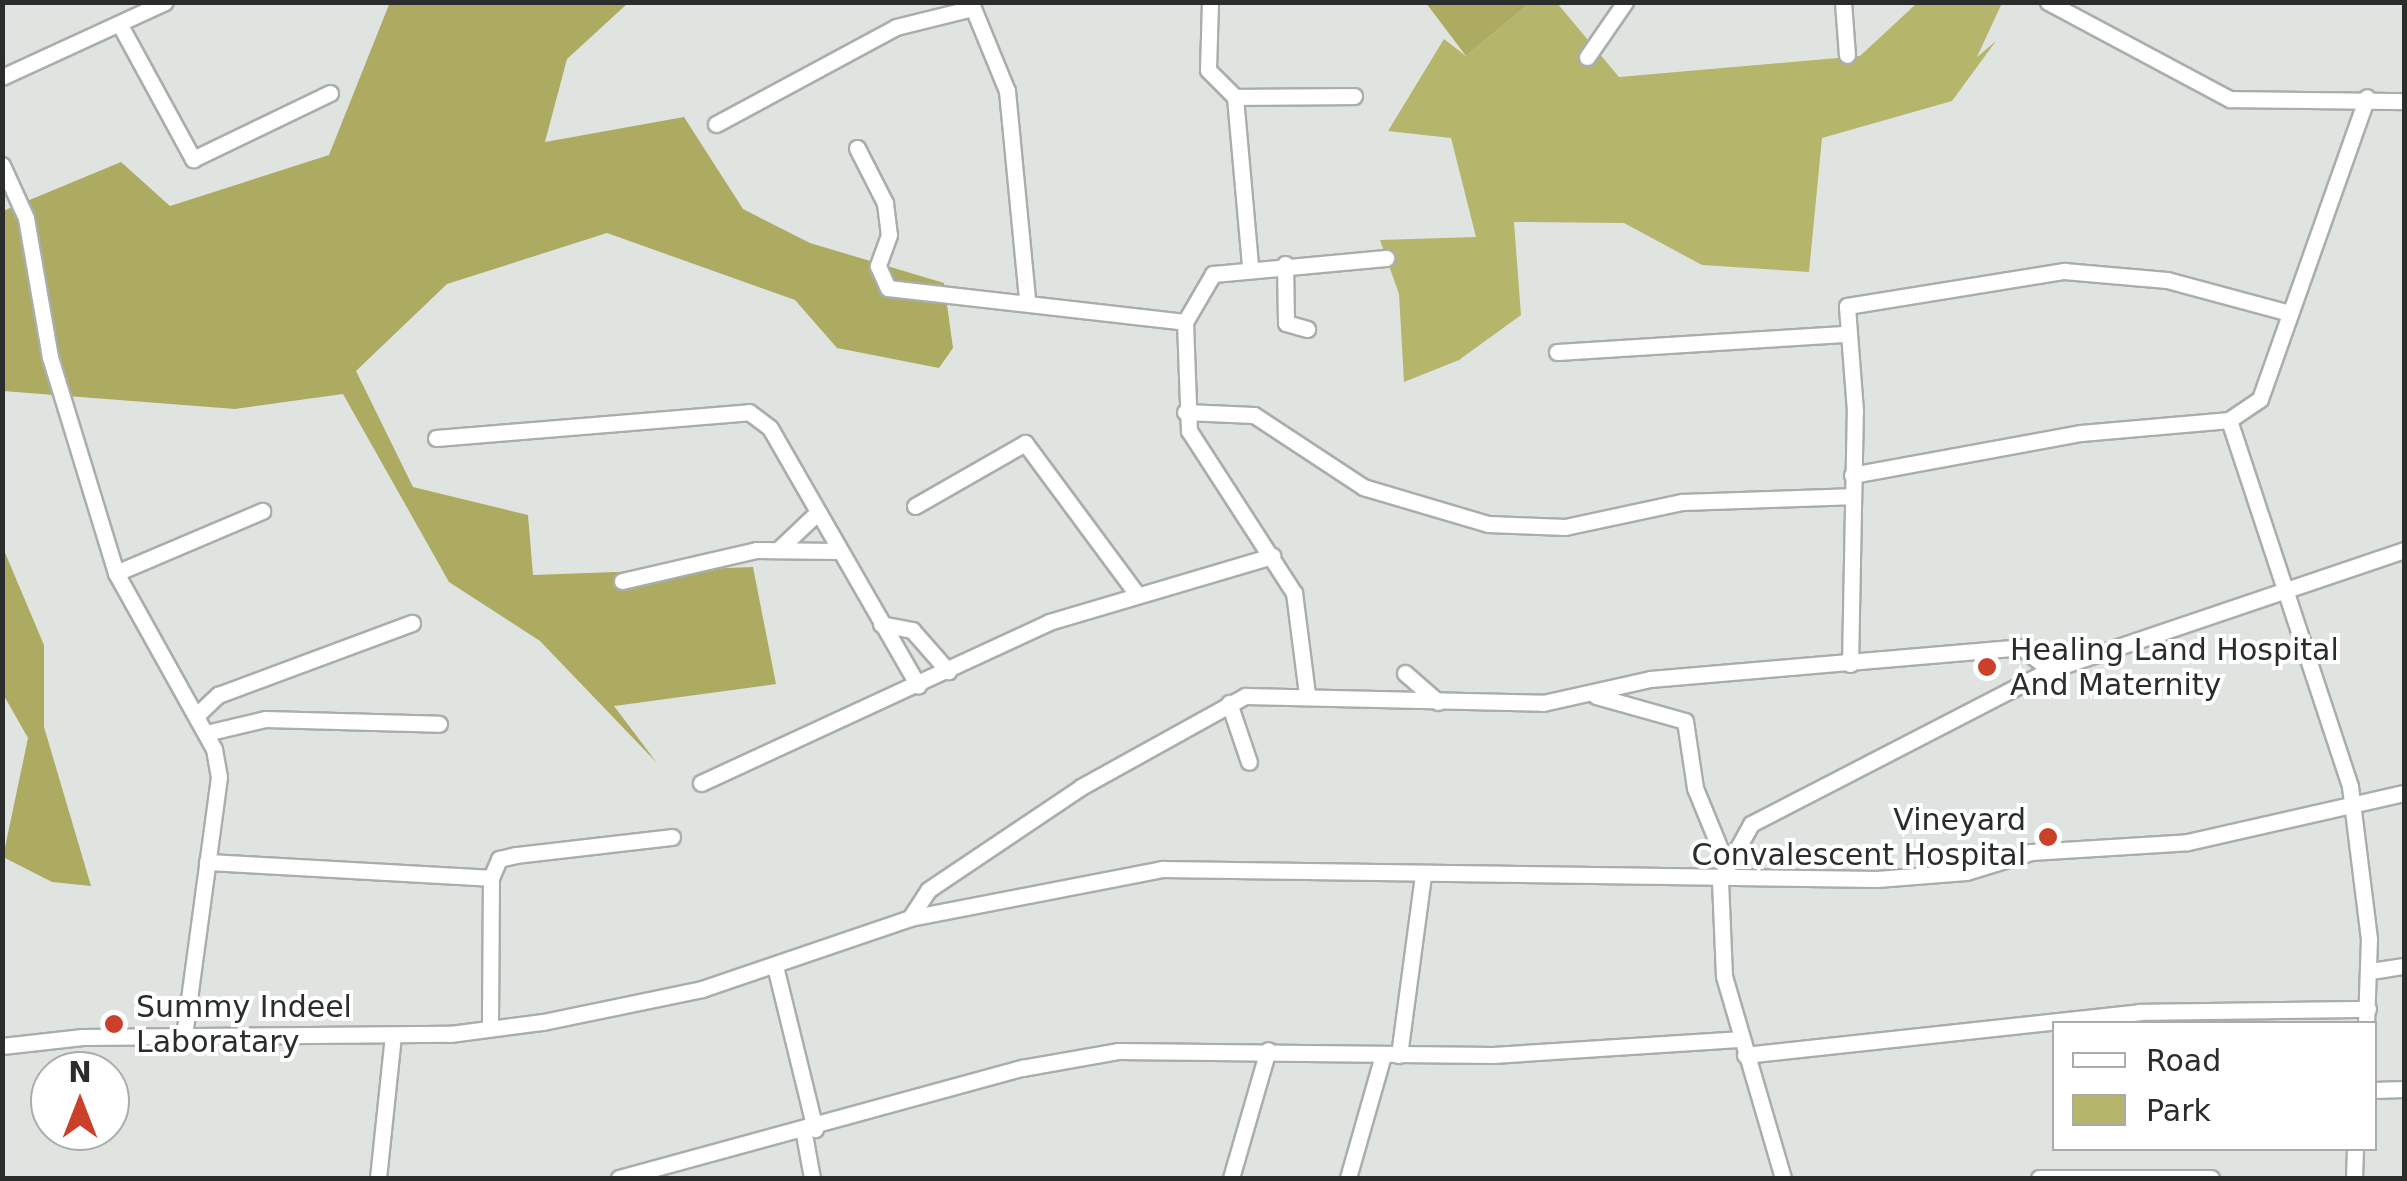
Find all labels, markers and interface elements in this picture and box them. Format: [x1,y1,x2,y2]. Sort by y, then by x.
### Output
place label: Healing Land Hospital And Maternity [2010,632,2339,702]
marker: Healing Land Hospital And Maternity [1974,654,2000,680]
place label: Vineyard Convalescent Hospital [1691,802,2026,872]
marker: Vineyard Convalescent Hospital [2035,824,2061,850]
place label: Summy Indeel Laboratary [136,989,352,1060]
marker: Summy Indeel Laboratary [101,1011,127,1037]
legend [2052,1021,2377,1151]
text: Road [2146,1043,2221,1078]
north arrow [30,1051,130,1151]
text: N [68,1056,92,1089]
text: Park [2146,1093,2211,1128]

